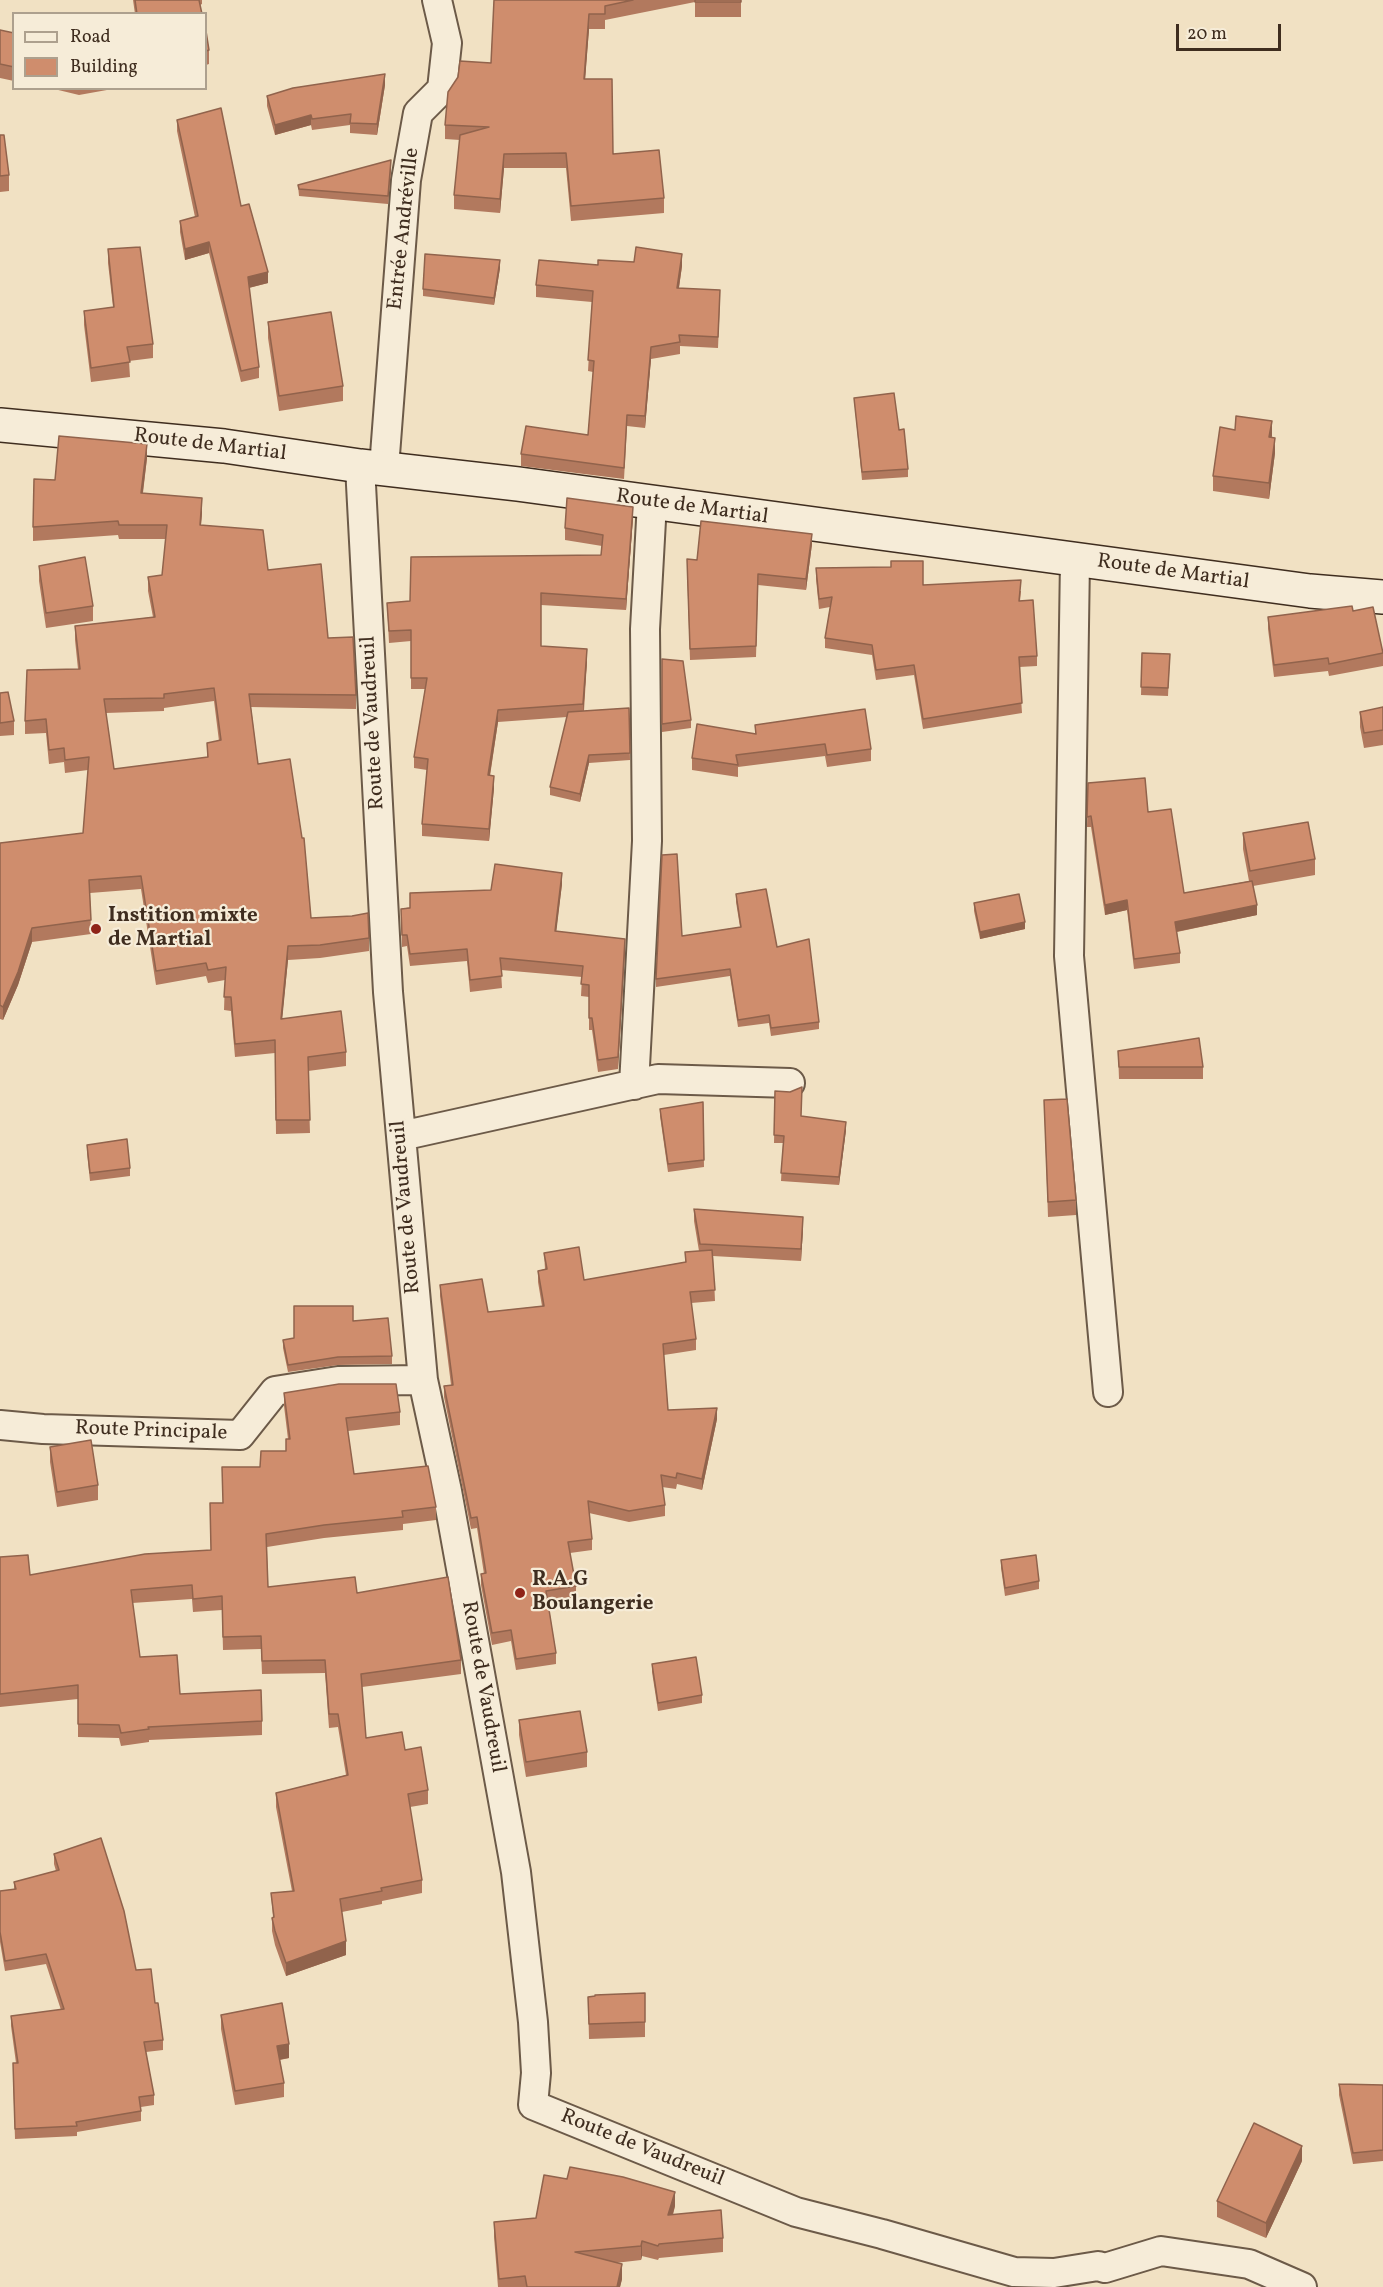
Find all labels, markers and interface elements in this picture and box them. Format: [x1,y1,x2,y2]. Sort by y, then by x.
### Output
legend [12,12,207,90]
scale bar [1179,12,1284,50]
text: 20 m [1187,22,1227,47]
text: Road [70,25,111,50]
text: Building [70,55,138,80]
street label: Entrée Andréville [384,147,426,311]
street label: Route de Martial [132,424,288,468]
street label: Route de Martial [614,485,770,531]
street label: Route de Martial [1095,550,1251,596]
street label: Route de Vaudreuil [357,635,391,811]
place label: Instition mixte de Martial [108,904,258,954]
marker: Instition mixte de Martial [89,922,103,936]
street label: Route de Vaudreuil [387,1119,427,1295]
street label: Route Principale [74,1417,228,1447]
place label: R.A.G Boulangerie [532,1568,653,1618]
marker: R.A.G Boulangerie [513,1586,527,1600]
street label: Route de Vaudreuil [454,1599,510,1775]
street label: Route de Vaudreuil [557,2105,727,2193]

